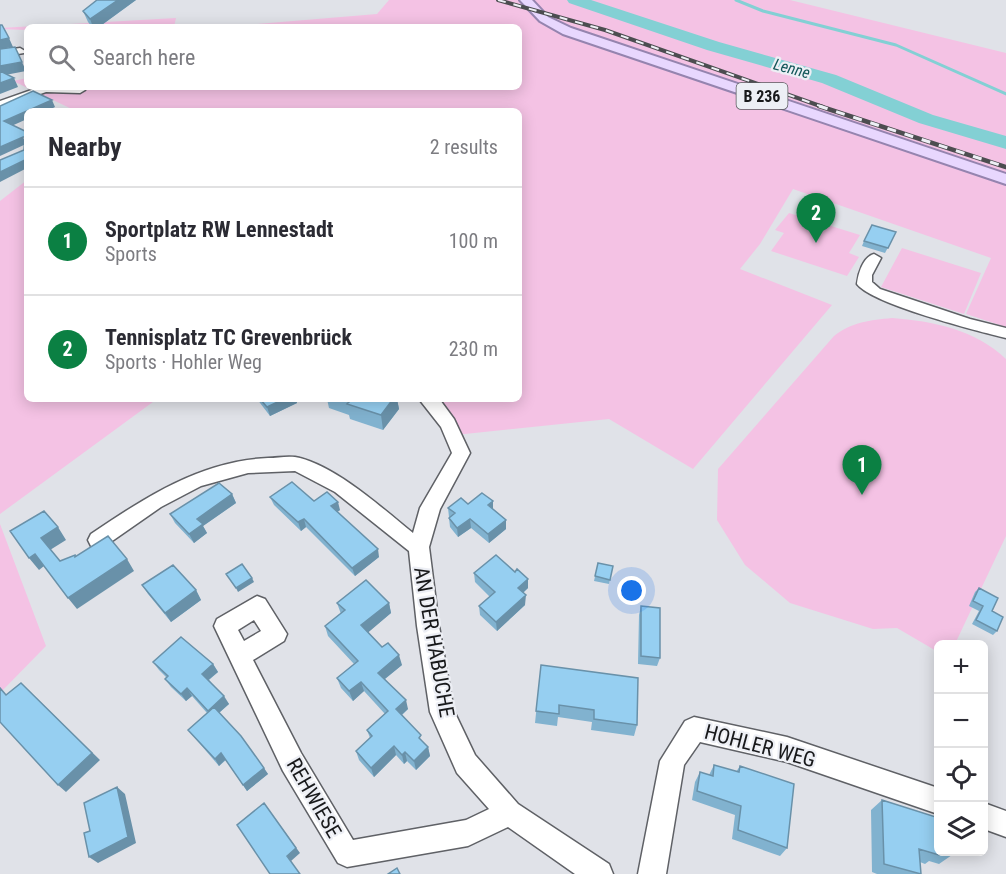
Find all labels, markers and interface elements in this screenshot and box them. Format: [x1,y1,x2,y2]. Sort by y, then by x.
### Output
search box [24,24,522,90]
icon: search [45,41,78,74]
text: Search here [93,45,195,70]
water label: Lenne [772,55,812,82]
road number: B 236 [736,83,788,109]
text: Nearby [48,132,122,162]
text: 2 results [430,135,498,159]
pin: 2 [796,194,836,243]
text: Sportplatz RW Lennestadt [105,217,334,242]
text: 1 [62,229,73,253]
text: 100 m [449,229,498,253]
text: Sports [105,242,157,266]
text: Tennisplatz TC Grevenbrück [105,325,352,350]
text: 2 [62,337,73,361]
text: 230 m [449,337,498,361]
text: Sports · Hohler Weg [105,350,262,374]
pin: 1 [842,446,882,495]
street label: AN DER HABUCHE [409,565,459,719]
your location [617,576,646,605]
map controls [934,640,988,856]
button: + [934,640,988,694]
button: − [934,694,988,748]
street label: HOHLER WEG [702,720,818,772]
button: locate [934,748,988,802]
street label: REHWIESE [282,754,346,842]
button: layers [934,802,988,856]

